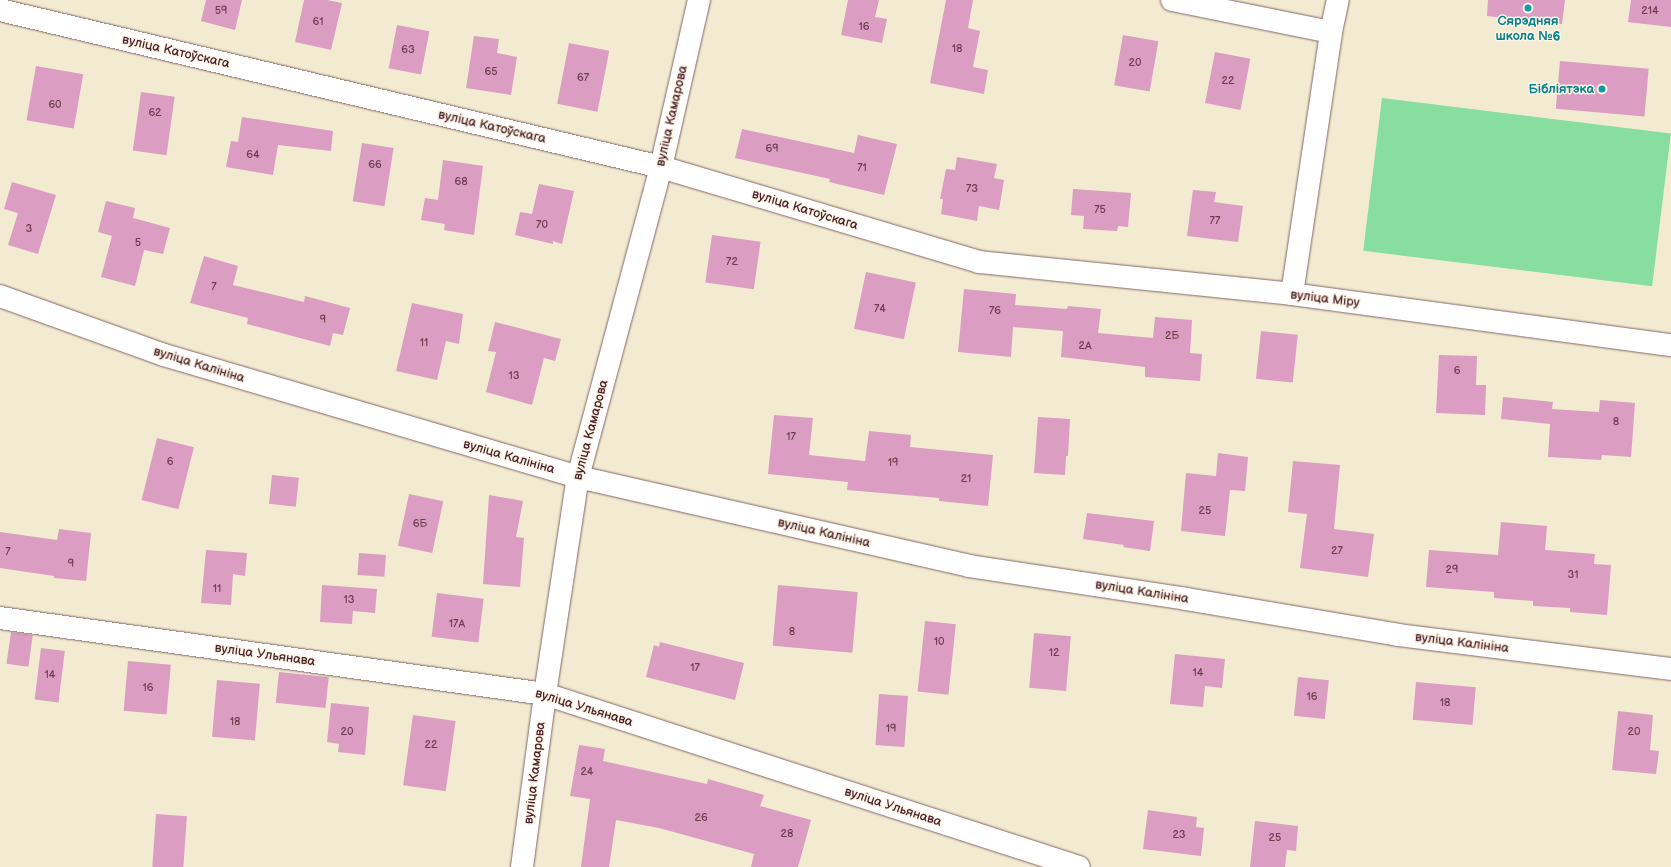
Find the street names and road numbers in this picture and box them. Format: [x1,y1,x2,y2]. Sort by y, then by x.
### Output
street label: вуліца Катоўскага [121,32,231,72]
street label: вуліца Камарова [653,64,691,168]
street label: вуліца Катоўскага [437,107,547,147]
street label: вуліца Катоўскага [750,186,860,234]
street label: вуліца Міру [1290,287,1360,311]
street label: вуліца Калініна [152,344,246,386]
street label: вуліца Камарова [570,378,612,482]
street label: вуліца Калініна [461,436,557,478]
street label: вуліца Калініна [776,515,872,551]
street label: вуліца Калініна [1094,577,1190,607]
street label: вуліца Калініна [1414,630,1510,656]
street label: вуліца Ульянава [214,640,316,670]
street label: вуліца Ульянава [533,686,635,730]
street label: вуліца Камарова [521,721,549,825]
street label: вуліца Ульянава [842,784,944,830]

